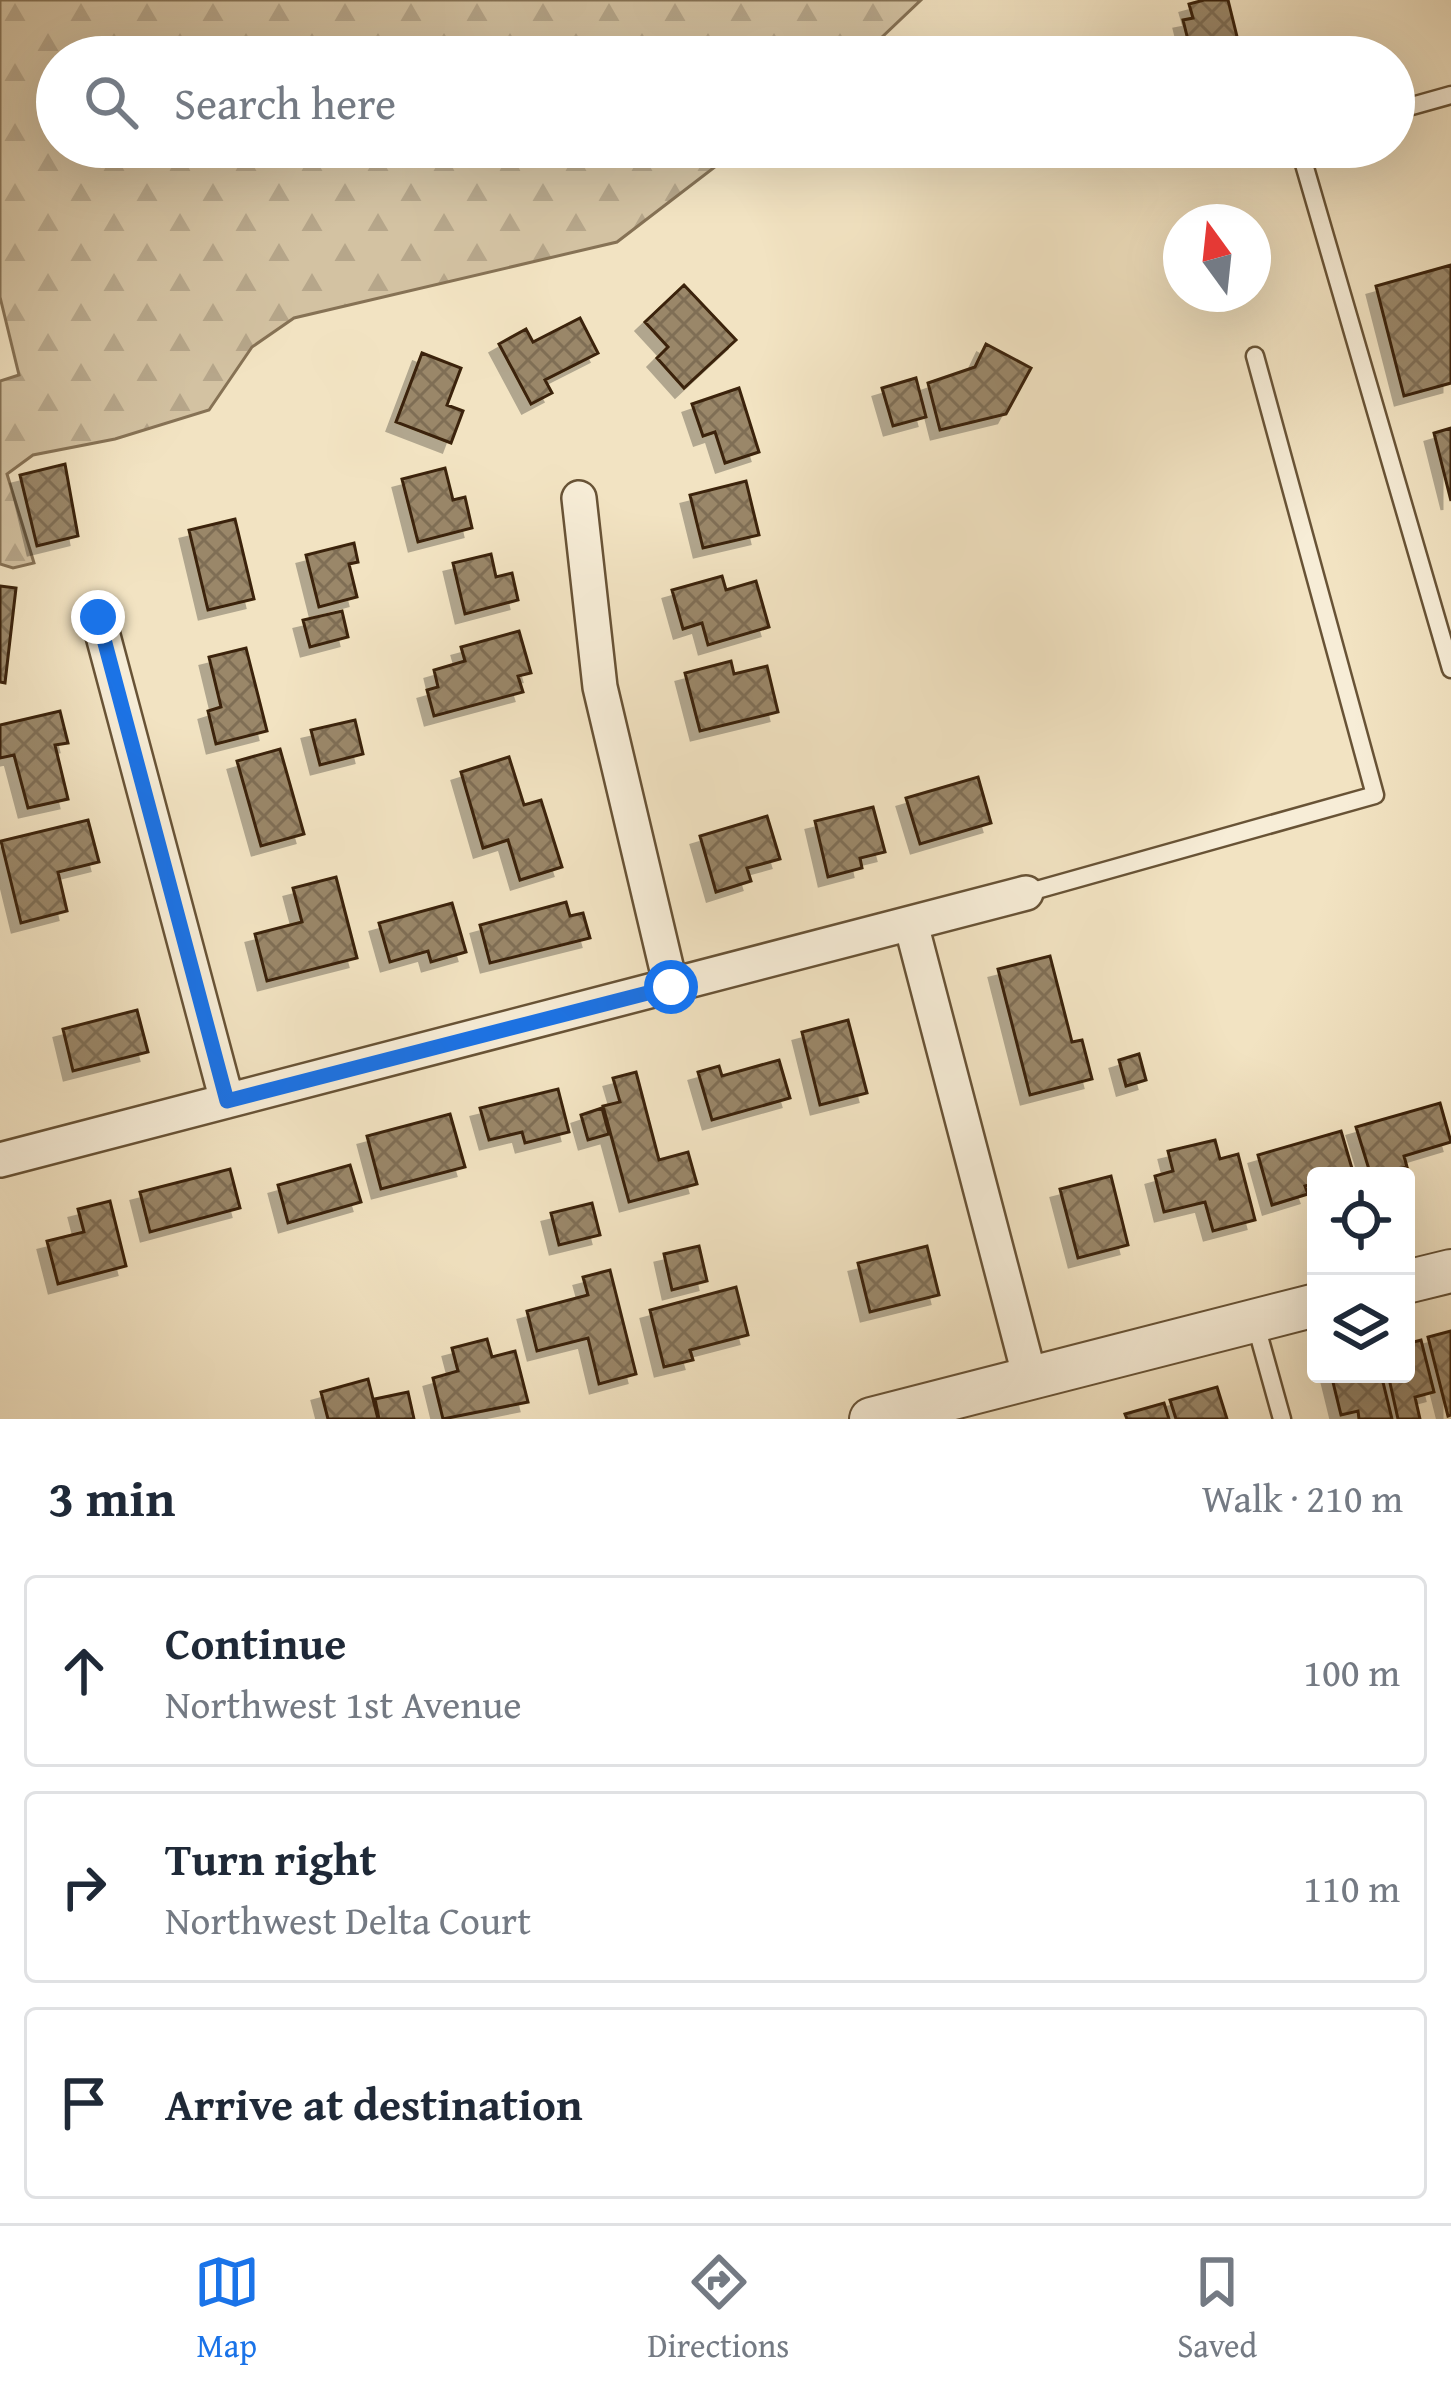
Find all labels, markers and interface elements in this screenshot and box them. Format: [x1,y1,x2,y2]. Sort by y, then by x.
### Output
search box [36,36,1415,168]
icon: search [78,69,144,135]
text: Search here [174,70,396,135]
north arrow [1163,204,1271,312]
route end [71,590,125,644]
route start [644,960,698,1014]
map controls [1307,1167,1415,1383]
button: locate [1307,1167,1415,1275]
button: layers [1307,1275,1415,1383]
text: 3 min [48,1460,175,1535]
text: Walk · 210 m [1202,1469,1403,1526]
text: Continue [165,1610,346,1675]
icon: ahead [51,1638,117,1704]
text: 100 m [1303,1643,1400,1700]
text: Northwest 1st Avenue [165,1675,522,1732]
text: Turn right [165,1826,377,1891]
icon: right [51,1854,117,1920]
text: 110 m [1303,1859,1400,1916]
text: Northwest Delta Court [165,1891,531,1948]
icon: arrive [51,2070,117,2136]
text: Arrive at destination [165,2071,583,2136]
tab: Map [194,2249,260,2369]
tab: Directions [648,2249,789,2369]
tab: Saved [1177,2249,1257,2369]

